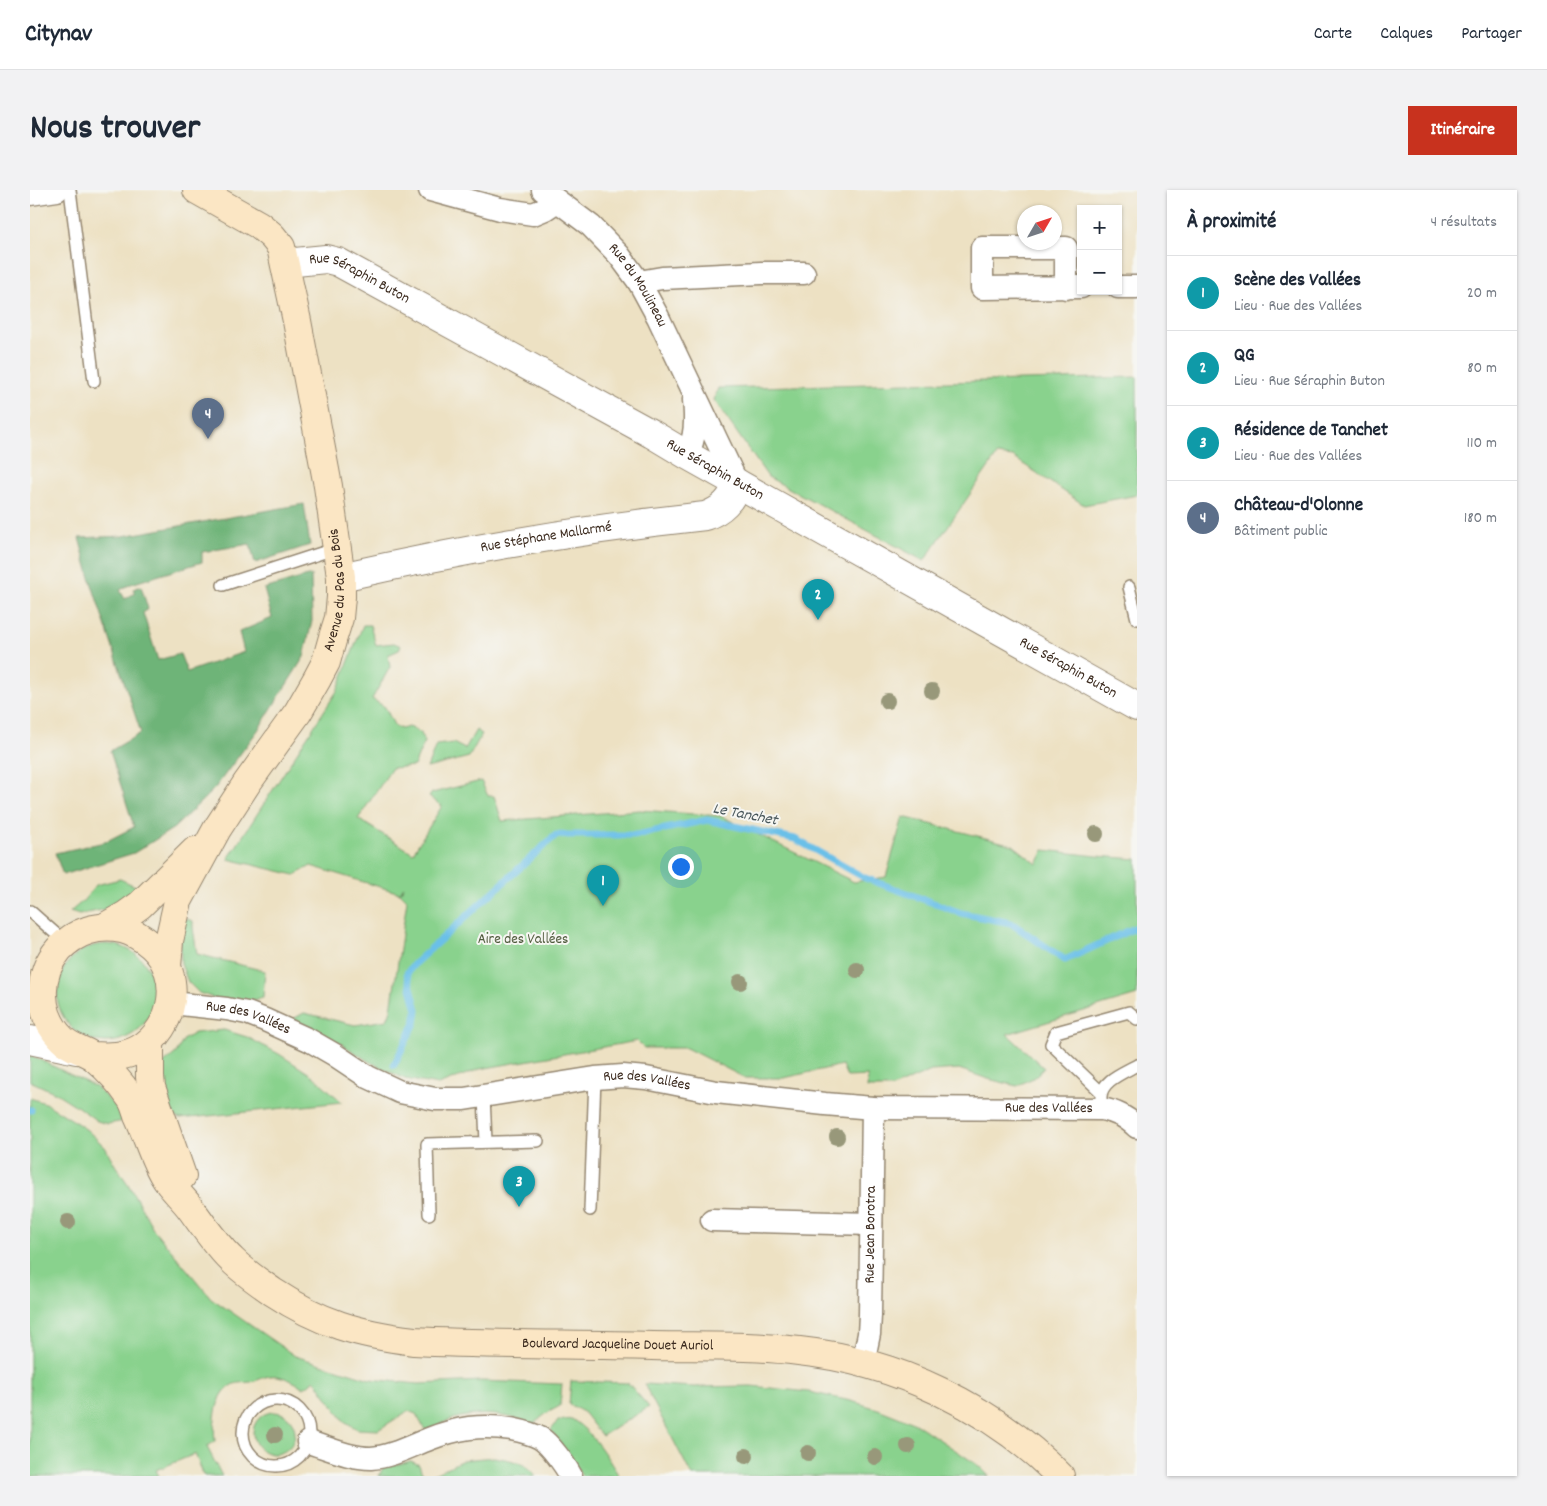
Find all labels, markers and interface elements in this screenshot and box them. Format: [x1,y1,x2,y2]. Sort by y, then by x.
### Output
text: Citynav [25,18,92,52]
text: Carte [1314,22,1352,47]
text: Calques [1380,22,1433,47]
text: Partager [1461,22,1522,47]
text: Nous trouver [30,105,200,155]
button: Itinéraire [1408,106,1517,155]
north arrow [1017,205,1062,250]
map controls [1077,205,1122,295]
button: + [1077,205,1122,250]
text: À proximité [1187,208,1276,238]
text: 4 résultats [1430,211,1497,234]
street label: Rue du Moulineau [602,238,672,331]
street label: Rue Séraphin Buton [308,248,414,310]
button: − [1077,250,1122,295]
text: Scène des Vallées [1234,268,1361,295]
text: 1 [1201,282,1205,305]
text: 20 m [1467,282,1497,305]
text: Lieu · Rue des Vallées [1234,295,1362,318]
text: QG [1234,343,1255,370]
text: 2 [1200,357,1207,380]
text: 80 m [1467,357,1497,380]
text: Lieu · Rue Séraphin Buton [1234,370,1385,393]
pin: 4 [192,398,224,439]
text: Résidence de Tanchet [1234,418,1388,445]
text: 3 [1199,432,1207,455]
text: 110 m [1467,432,1497,455]
street label: Rue Séraphin Buton [662,434,768,507]
text: Lieu · Rue des Vallées [1234,445,1362,468]
text: Château-d'Olonne [1234,493,1363,520]
text: 4 [1200,507,1206,530]
text: 180 m [1464,507,1497,530]
street label: Rue Stéphane Mallarmé [479,517,613,559]
text: Bâtiment public [1234,520,1328,543]
street label: Avenue du Pas du Bois [318,527,352,654]
pin: 2 [802,579,834,620]
street label: Rue Séraphin Buton [1015,632,1121,705]
water label: Le Tanchet [711,797,781,833]
your location [668,854,694,880]
pin: 1 [587,865,619,906]
park label: Aire des Vallées [478,929,568,951]
street label: Rue des Vallées [205,996,294,1041]
street label: Rue des Vallées [602,1065,692,1098]
street label: Rue des Vallées [1005,1098,1093,1120]
pin: 3 [503,1166,535,1207]
street label: Rue Jean Borotra [859,1185,883,1284]
street label: Boulevard Jacqueline Douet Auriol [522,1333,714,1357]

